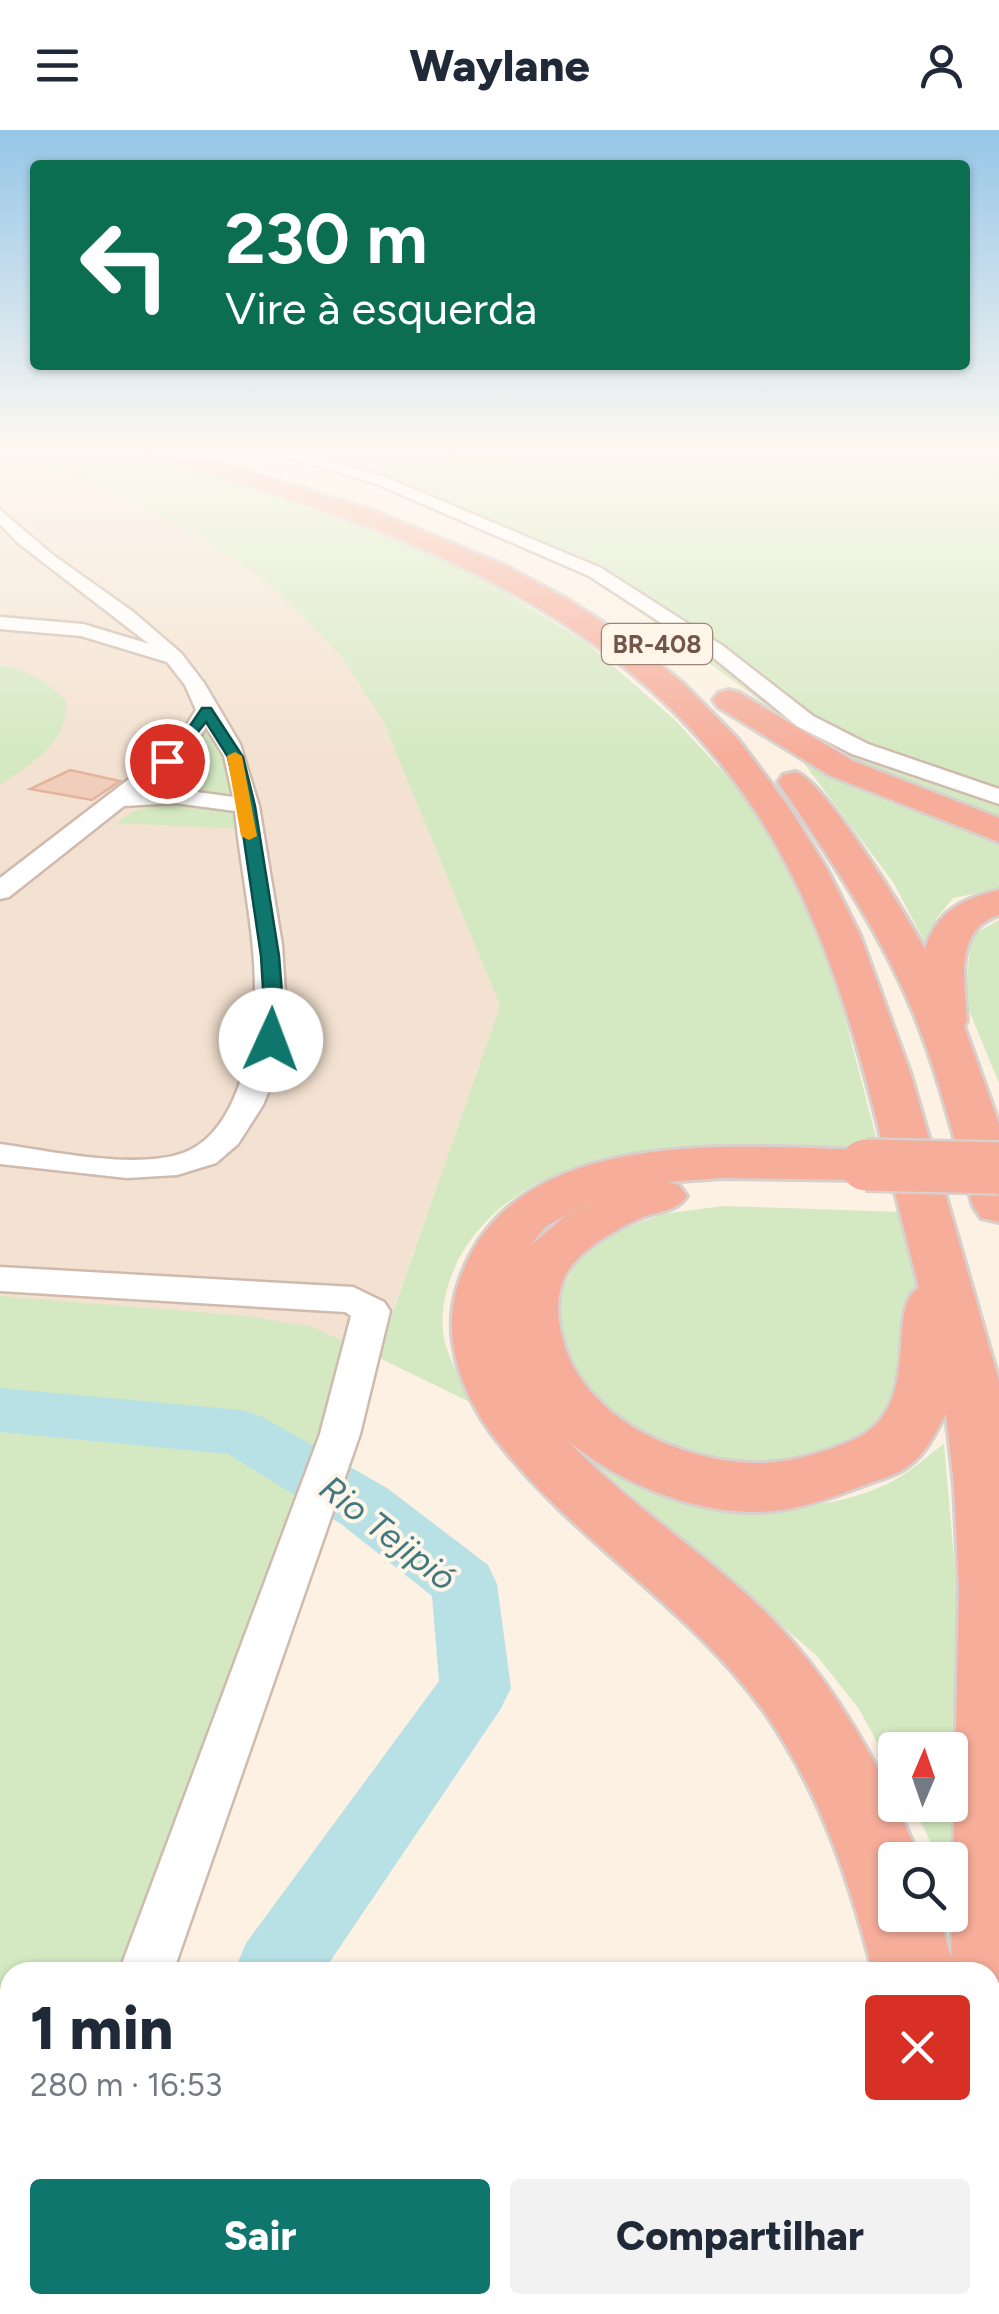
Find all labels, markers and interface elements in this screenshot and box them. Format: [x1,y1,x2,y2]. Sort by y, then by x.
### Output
icon: menu [30,38,85,93]
text: Waylane [409,38,590,92]
icon: person [914,38,969,93]
text: 230 m [225,196,428,281]
icon: left [60,200,190,330]
text: Vire à esquerda [225,281,537,335]
road number: BR-408 [602,624,712,664]
pin [125,719,210,804]
icon: arrive [140,734,195,789]
position arrow [219,988,323,1092]
water label: Rio Tejipió [311,1467,465,1599]
north arrow [878,1732,968,1822]
map controls [878,1732,968,1932]
button: search [878,1842,968,1932]
text: 1 min [30,1992,173,2064]
button: close [865,1995,970,2100]
text: 280 m · 16:53 [30,2066,222,2104]
button: Sair [30,2179,490,2294]
button: Compartilhar [510,2179,970,2294]

